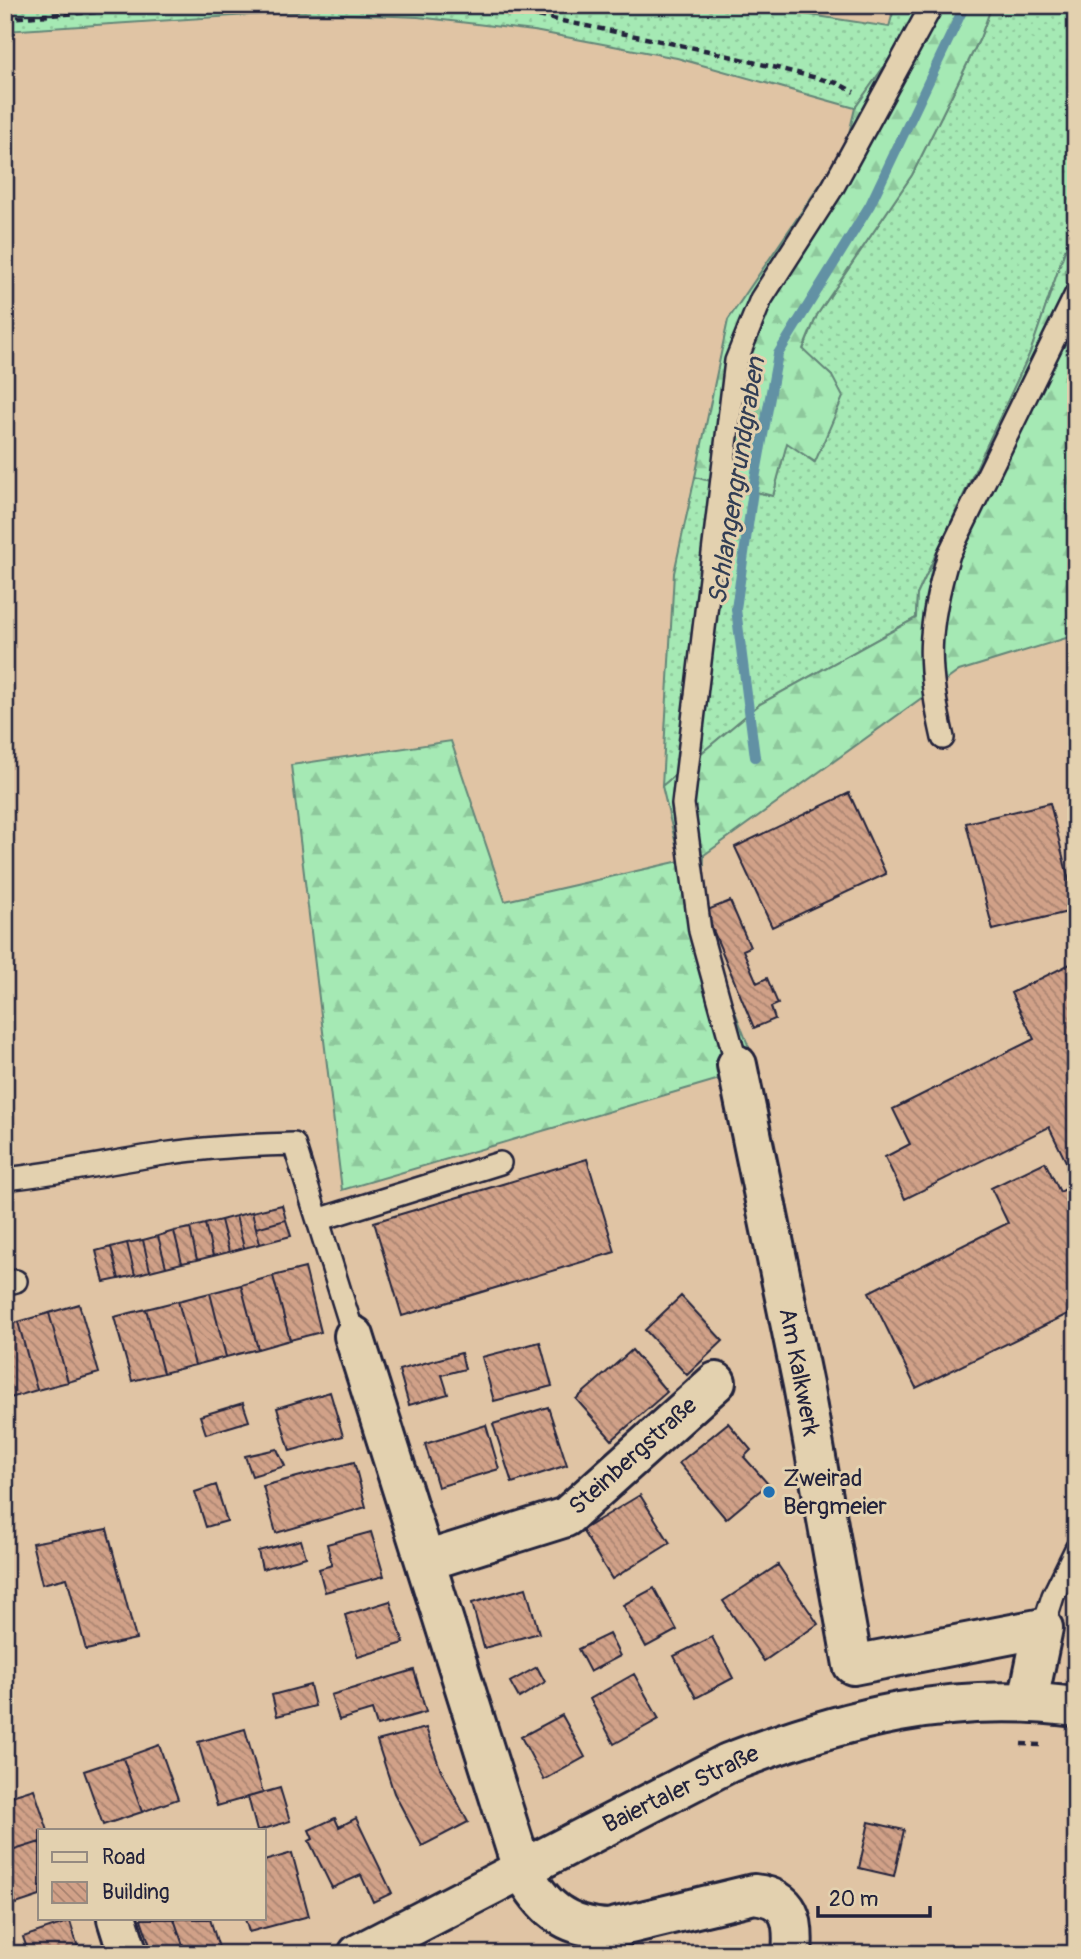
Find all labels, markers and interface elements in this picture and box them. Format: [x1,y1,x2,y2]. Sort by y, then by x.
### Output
water label: Schlangengrundgraben [702,354,773,607]
street label: Am Kalkwerk [772,1306,826,1438]
street label: Steinbergstraße [563,1391,703,1521]
place label: Zweirad Bergmeier [783,1464,887,1521]
marker: Zweirad Bergmeier [761,1484,777,1500]
street label: Baiertaler Straße [598,1739,764,1839]
legend [38,1829,266,1920]
text: Road [102,1844,146,1871]
scale bar [818,1875,930,1919]
text: Building [102,1879,169,1906]
text: 20 m [829,1886,878,1913]

